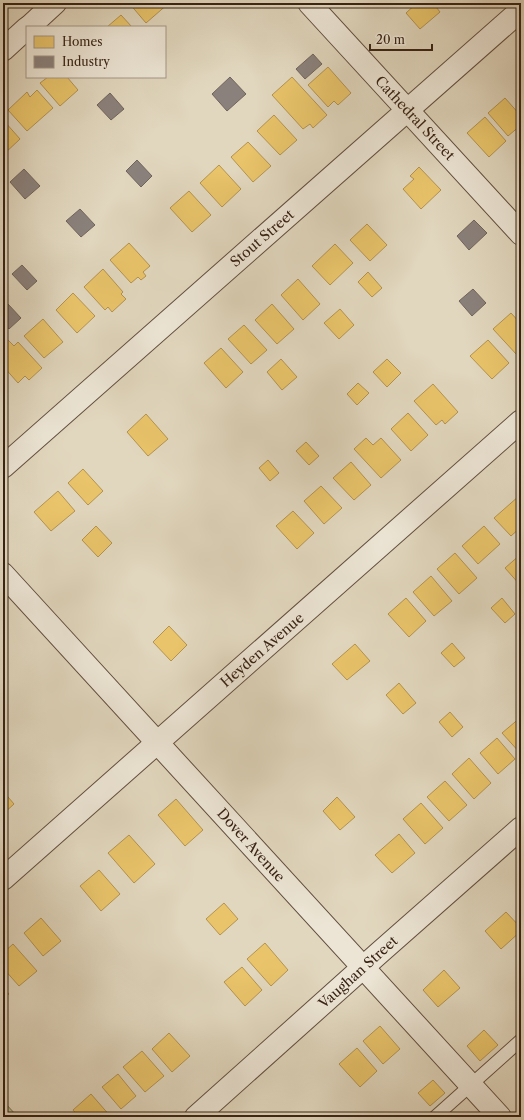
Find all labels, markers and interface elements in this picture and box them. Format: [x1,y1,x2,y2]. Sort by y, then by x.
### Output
legend [26,26,166,78]
scale bar [370,26,432,52]
text: 20 m [376,32,405,47]
text: Homes [62,34,102,49]
text: Industry [62,54,110,69]
street label: Cathedral Street [371,72,459,164]
street label: Stout Street [226,205,298,271]
street label: Heyden Avenue [217,609,308,691]
street label: Dover Avenue [213,804,289,886]
street label: Vaughan Street [314,932,401,1013]

